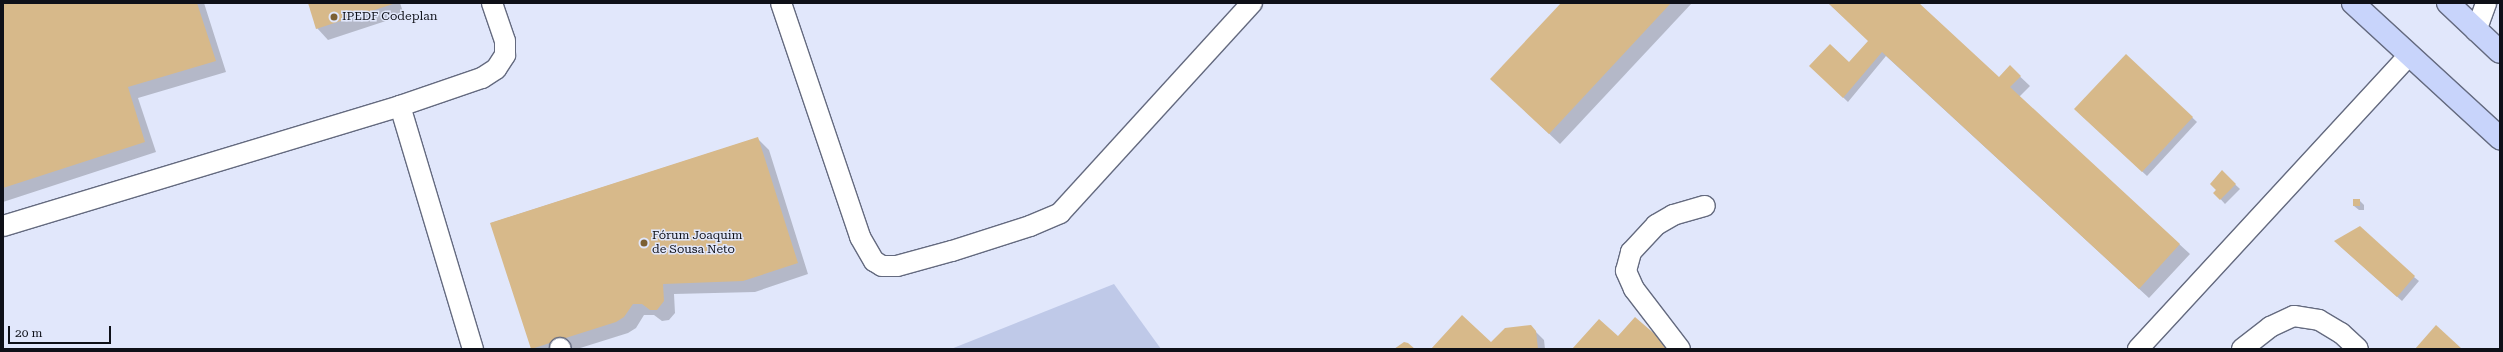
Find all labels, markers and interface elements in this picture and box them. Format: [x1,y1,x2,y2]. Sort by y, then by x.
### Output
place label: IPEDF Codeplan [342,10,437,24]
marker: IPEDF Codeplan [329,12,339,22]
place label: Fórum Joaquim de Sousa Neto [652,229,743,257]
marker: Fórum Joaquim de Sousa Neto [639,238,649,248]
scale bar [10,318,113,344]
text: 20 m [15,326,42,340]

